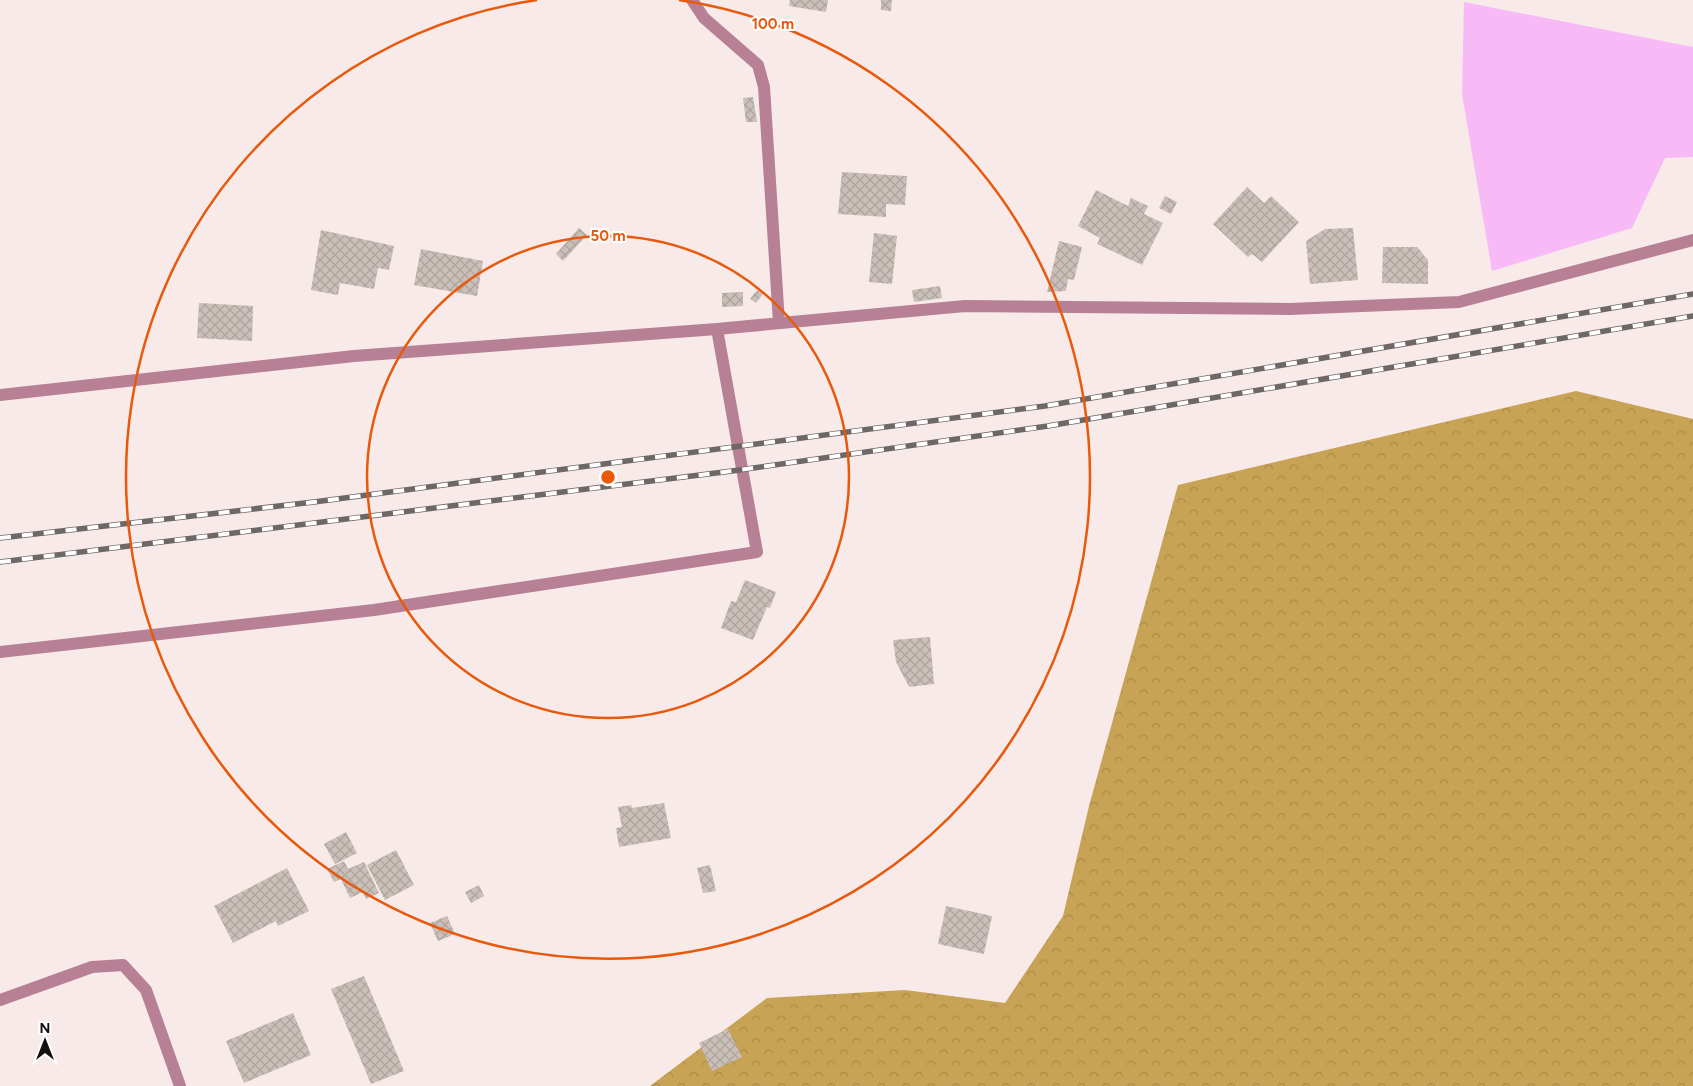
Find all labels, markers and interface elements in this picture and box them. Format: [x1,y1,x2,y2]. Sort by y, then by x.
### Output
text: 100 m [752,15,794,33]
text: 50 m [590,227,626,245]
centre of rings [599,468,617,486]
north arrow [20,1016,70,1066]
text: N [40,1020,50,1037]

